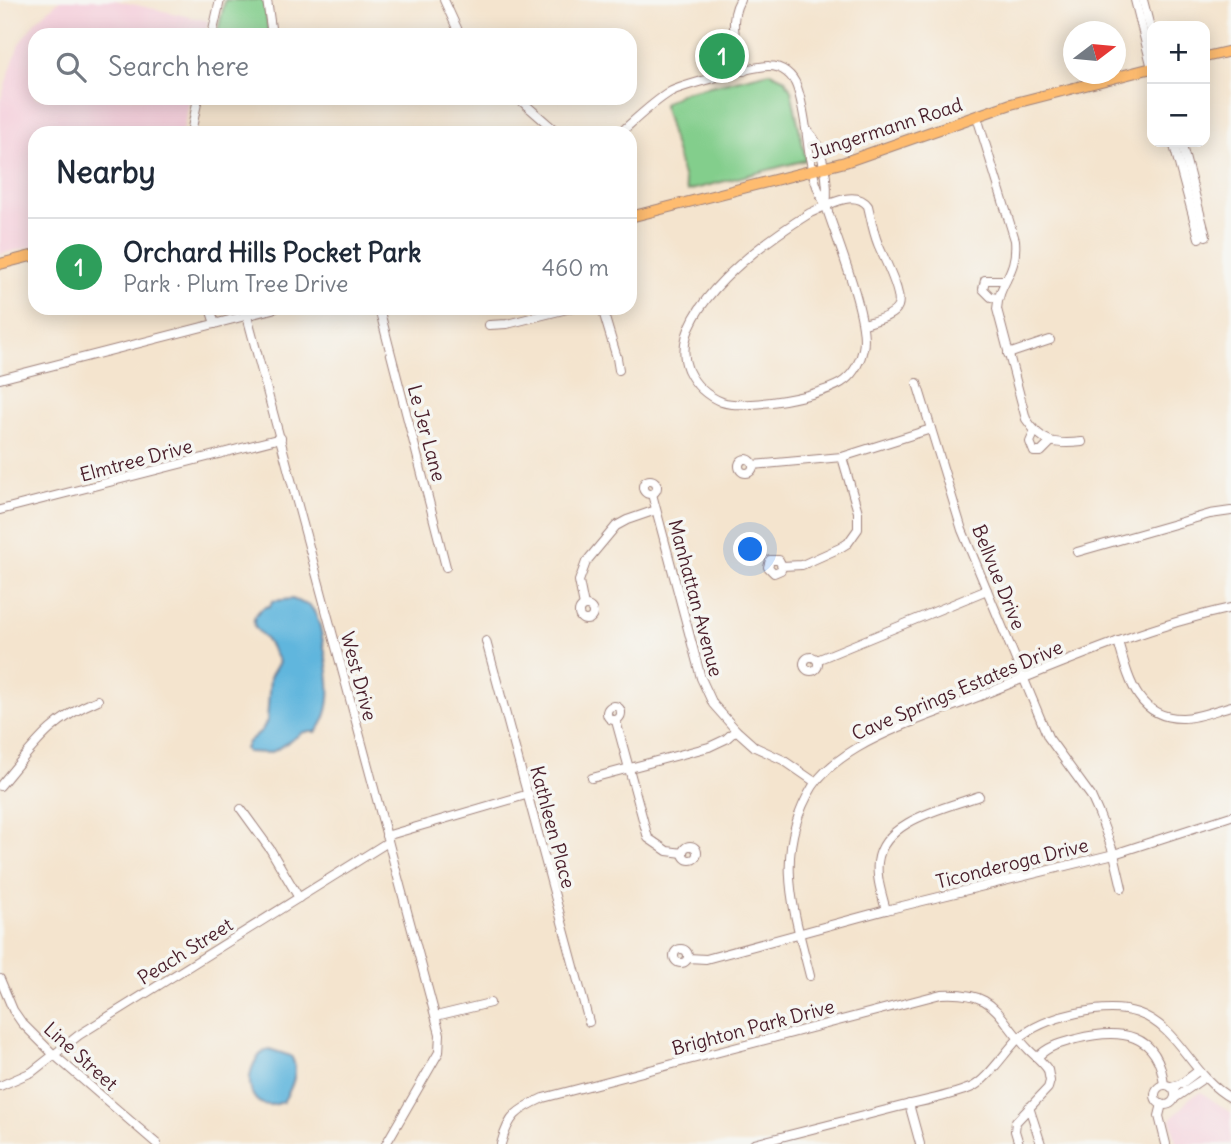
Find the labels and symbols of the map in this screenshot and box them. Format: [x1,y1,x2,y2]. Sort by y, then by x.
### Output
north arrow [1063,21,1126,84]
pin: 1 [699,30,745,82]
street label: Jungermann Road [807,92,965,164]
street label: Le Jer Lane [403,382,451,484]
street label: Elmtree Drive [77,433,195,487]
street label: Manhattan Avenue [663,517,729,679]
street label: Bellvue Drive [967,521,1031,633]
your location [733,532,767,566]
street label: West Drive [336,629,382,723]
street label: Cave Springs Estates Drive [848,635,1066,745]
street label: Kathleen Place [525,763,581,891]
street label: Ticonderoga Drive [933,833,1091,893]
street label: Peach Street [133,912,237,990]
street label: Brighton Park Drive [669,994,837,1060]
street label: Line Street [39,1017,123,1095]

